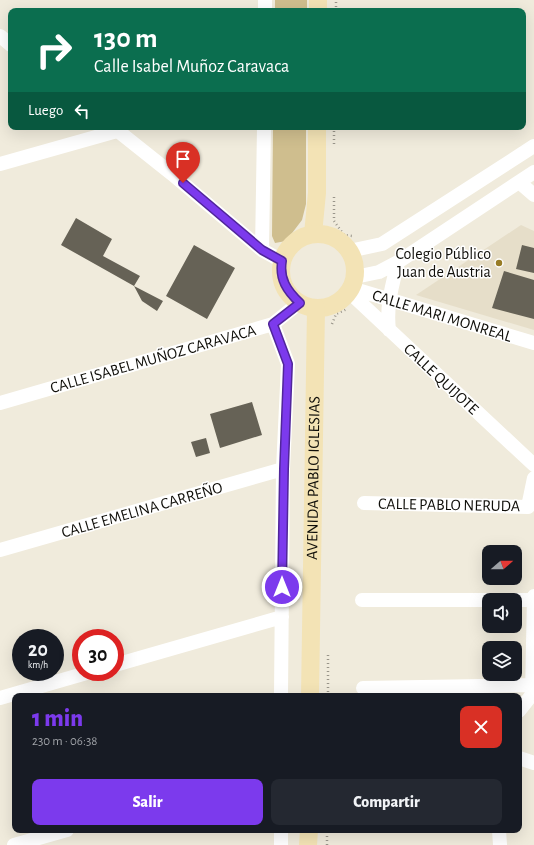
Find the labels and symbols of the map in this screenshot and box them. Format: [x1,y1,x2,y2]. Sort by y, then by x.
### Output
pin [166,142,200,183]
place label: Colegio Público Juan de Austria [395,246,491,280]
marker: Colegio Público Juan de Austria [494,258,504,268]
street label: CALLE MARI MONREAL [370,287,514,345]
street label: CALLE ISABEL MUÑOZ CARAVACA [48,320,258,396]
street label: CALLE QUIJOTE [400,341,482,418]
street label: AVENIDA PABLO IGLESIAS [304,396,323,560]
street label: CALLE EMELINA CARREÑO [59,477,224,541]
street label: CALLE PABLO NERUDA [378,496,520,514]
north arrow [482,545,522,585]
position arrow [261,566,303,608]
speed limit sign: 30 [72,629,124,681]

